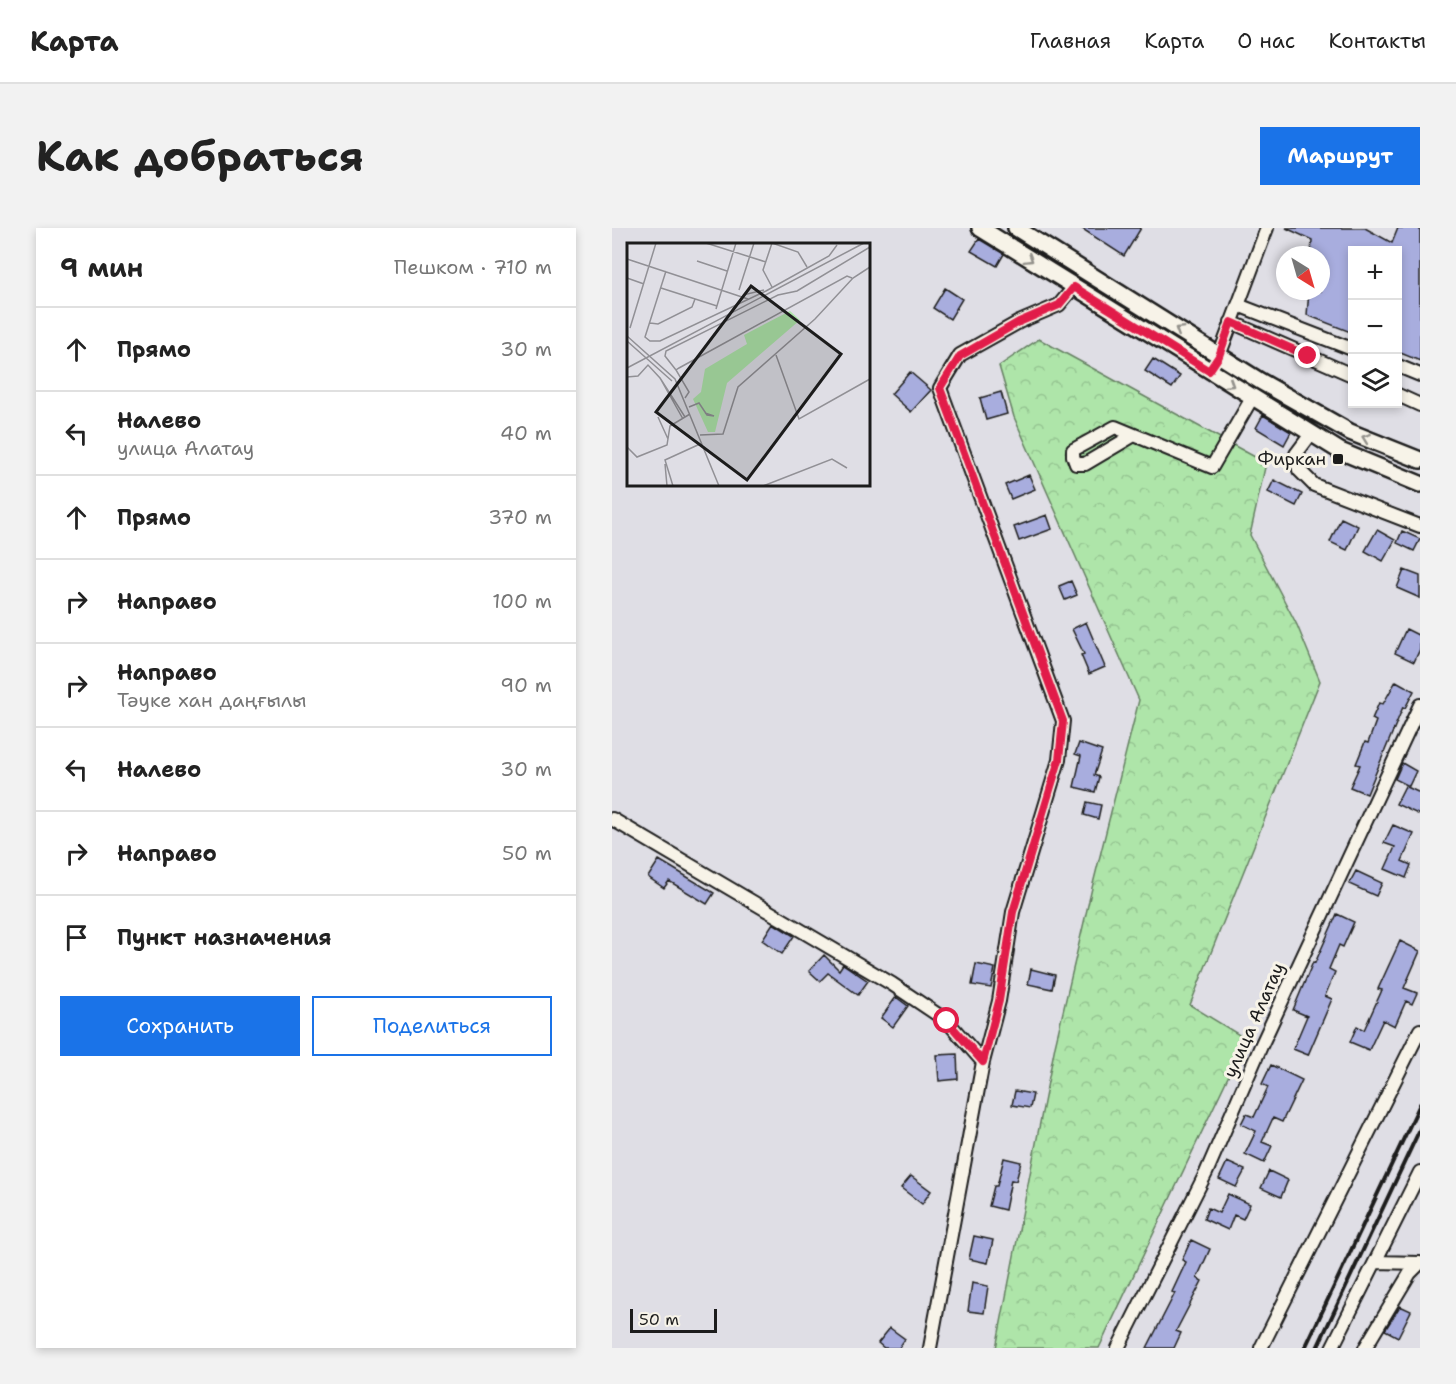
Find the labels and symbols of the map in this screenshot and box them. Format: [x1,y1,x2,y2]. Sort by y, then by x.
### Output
inset map [627,243,870,486]
north arrow [1276,246,1330,300]
one-way arrow [1022,252,1033,263]
one-way arrow [1175,326,1185,338]
route end [1294,342,1320,368]
one-way arrow [1224,377,1235,388]
one-way arrow [1361,433,1372,445]
place label: Фиркан [1257,447,1326,471]
marker: Фиркан [1331,452,1345,466]
street label: улица Алатау [1218,959,1290,1081]
route start [933,1007,959,1033]
scale bar [630,1306,717,1334]

